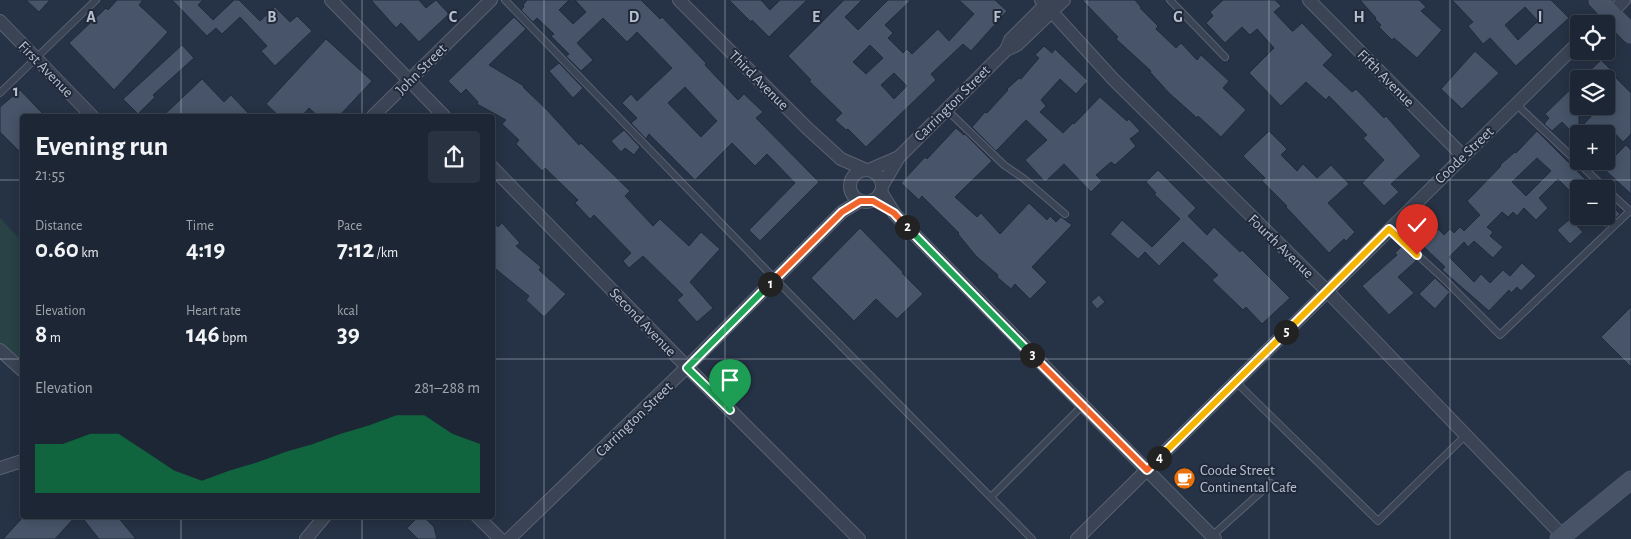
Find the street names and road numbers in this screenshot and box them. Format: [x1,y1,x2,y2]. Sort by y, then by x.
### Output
street label: First Avenue [15,38,76,100]
street label: John Street [393,41,450,98]
street label: Fifth Avenue [1354,47,1417,110]
street label: Third Avenue [726,48,791,113]
street label: Carrington Street [912,62,993,144]
street label: Coode Street [1432,124,1497,187]
street label: Fourth Avenue [1245,212,1316,281]
street label: Second Avenue [607,285,679,359]
street label: Carrington Street [593,379,676,460]

